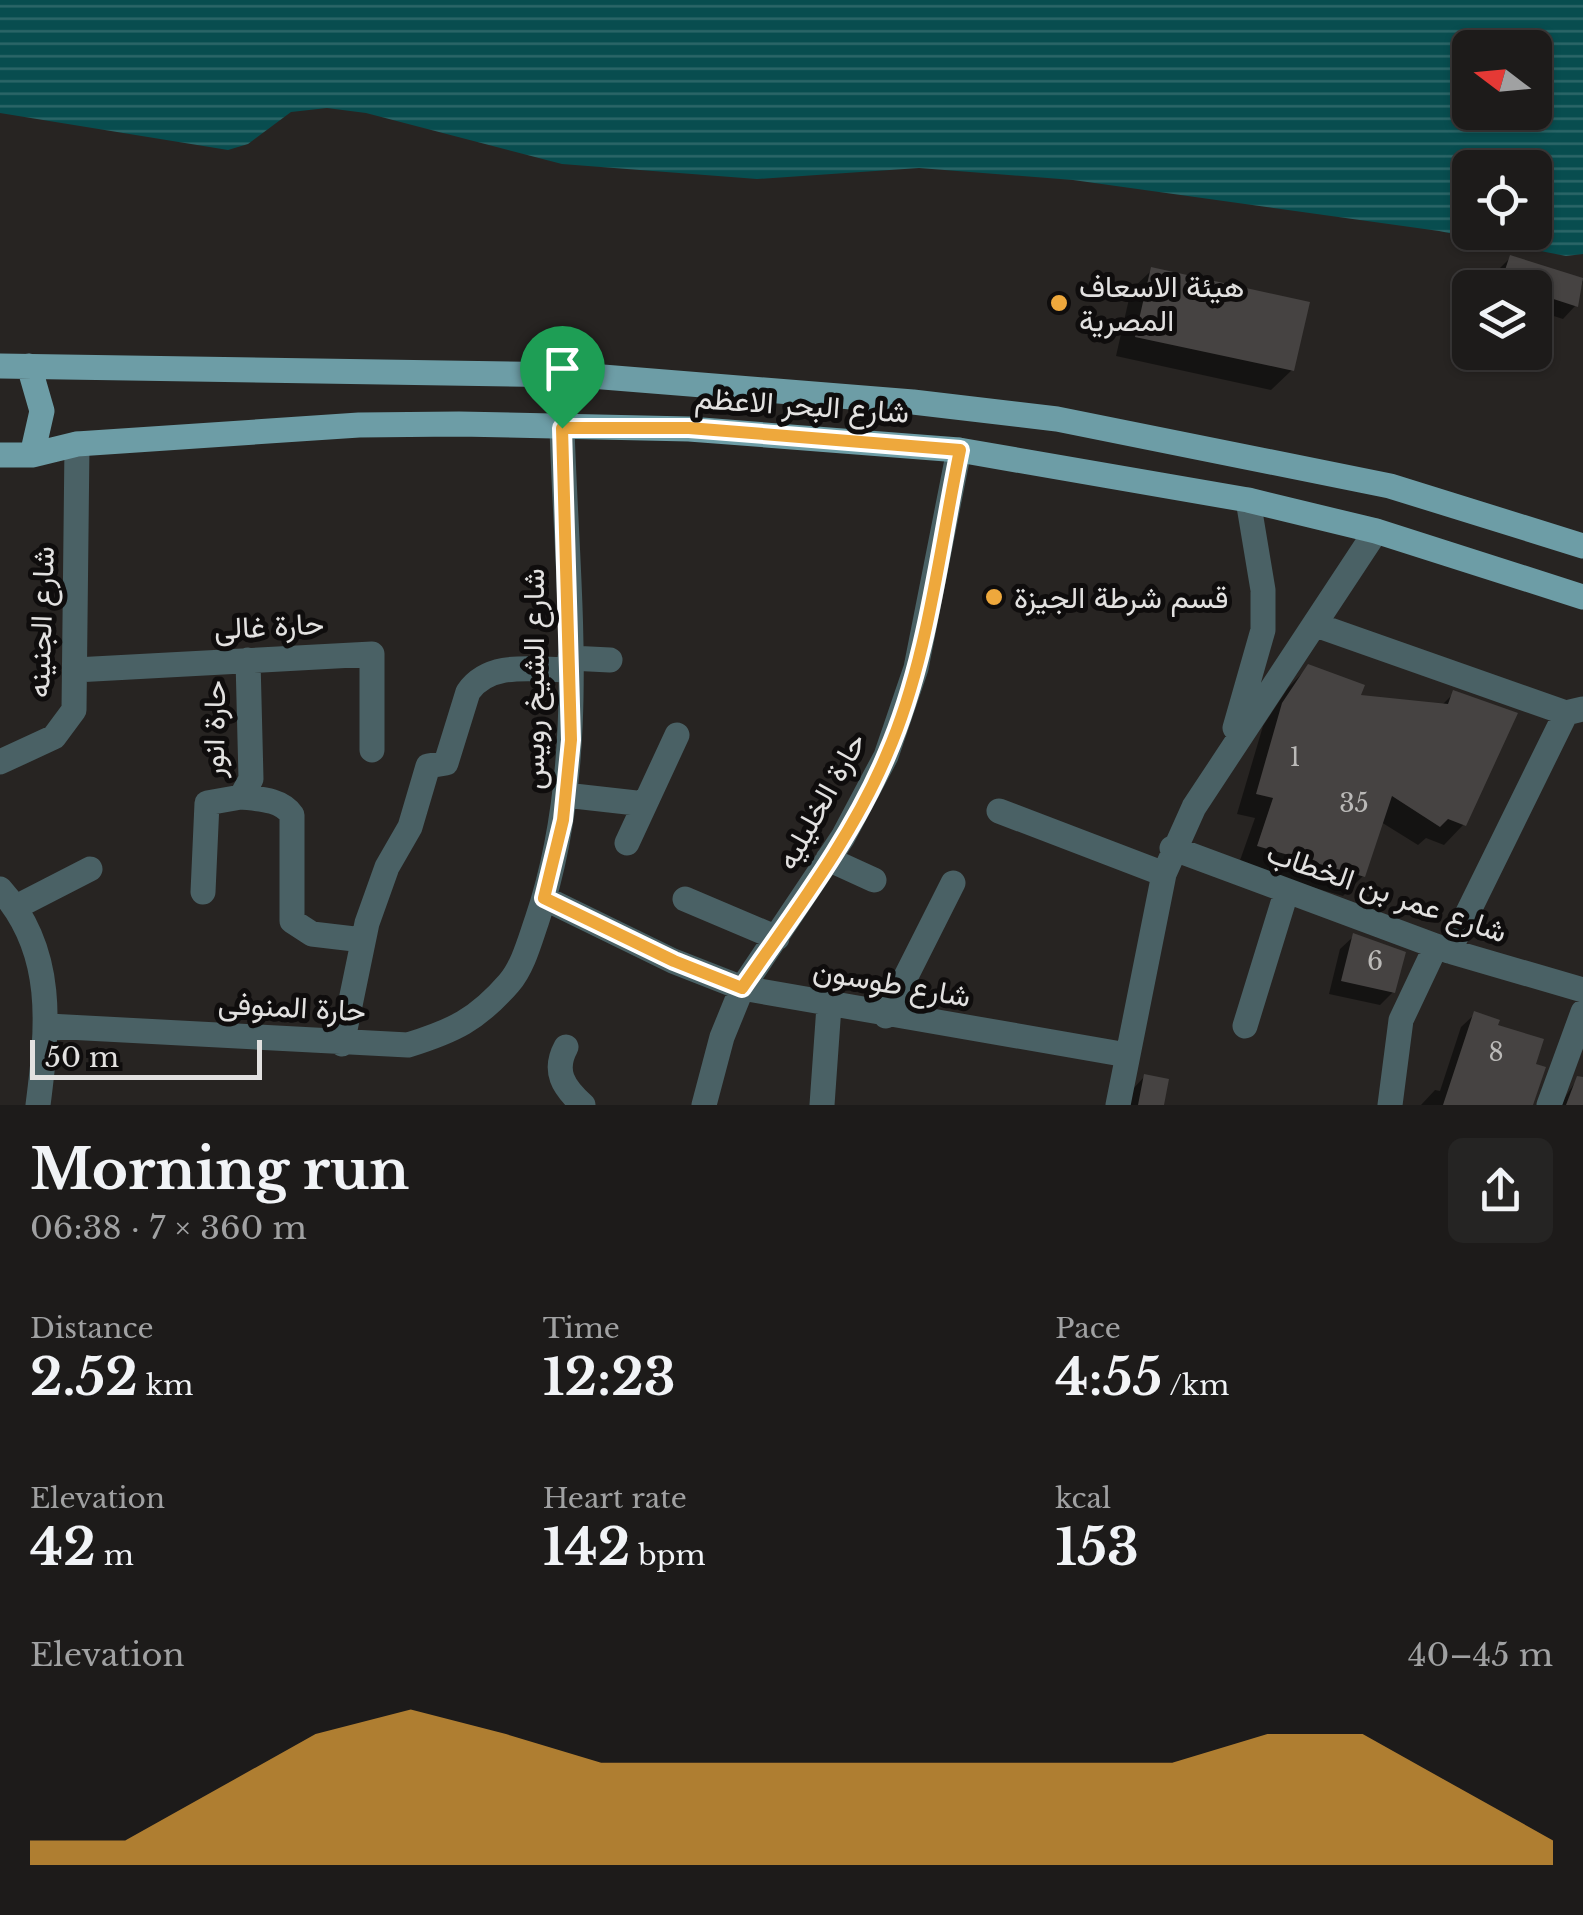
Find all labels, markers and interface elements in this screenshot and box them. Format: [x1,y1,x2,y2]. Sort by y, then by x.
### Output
north arrow [1452,30,1552,130]
map controls [1452,30,1552,370]
button: locate [1452,150,1552,250]
place label: هيئة الاسعاف المصرية [1079,268,1244,339]
button: layers [1452,270,1552,370]
marker: هيئة الاسعاف المصرية [1048,292,1070,314]
pin [520,326,605,429]
icon: arrive [535,341,590,396]
street label: شارع البحر الاعظم [694,379,910,433]
street label: شارع الجنينه [20,546,64,698]
street label: شارع الشيخ رويس [515,568,554,790]
place label: قسم شرطة الجيزة [1014,579,1228,617]
marker: قسم شرطة الجيزة [983,586,1005,608]
street label: حارة غالى [213,605,325,647]
street label: حارة انور [195,680,233,779]
street label: حارة الخليليه [768,726,874,876]
house number: 1 [1289,742,1301,773]
house number: 35 [1339,788,1369,819]
street label: شارع عمر بن الخطاب [1261,834,1512,952]
house number: 6 [1367,946,1383,977]
street label: شارع طوسون [810,951,974,1017]
street label: حارة المنوفى [217,985,367,1029]
scale bar [30,1035,262,1080]
house number: 8 [1488,1037,1504,1068]
text: 50 m [45,1040,119,1075]
text: Morning run [30,1136,409,1204]
button: share [1448,1138,1553,1243]
text: 06:38 · 7 × 360 m [30,1208,307,1248]
text: Distance [30,1311,153,1346]
text: Time [543,1311,620,1346]
text: Pace [1055,1311,1121,1346]
text: 2.52 [30,1346,138,1409]
text: 12:23 [543,1346,676,1409]
text: 4:55 [1055,1346,1162,1409]
text: km [138,1368,193,1403]
text: /km [1162,1368,1229,1403]
text: Elevation [30,1481,165,1516]
text: Heart rate [543,1481,687,1516]
text: kcal [1055,1481,1111,1516]
text: 42 [30,1516,96,1579]
text: 142 [543,1516,630,1579]
text: 153 [1055,1516,1139,1579]
text: m [96,1538,134,1573]
text: bpm [630,1538,706,1573]
text: Elevation [30,1635,184,1675]
text: 40–45 m [1408,1635,1553,1675]

